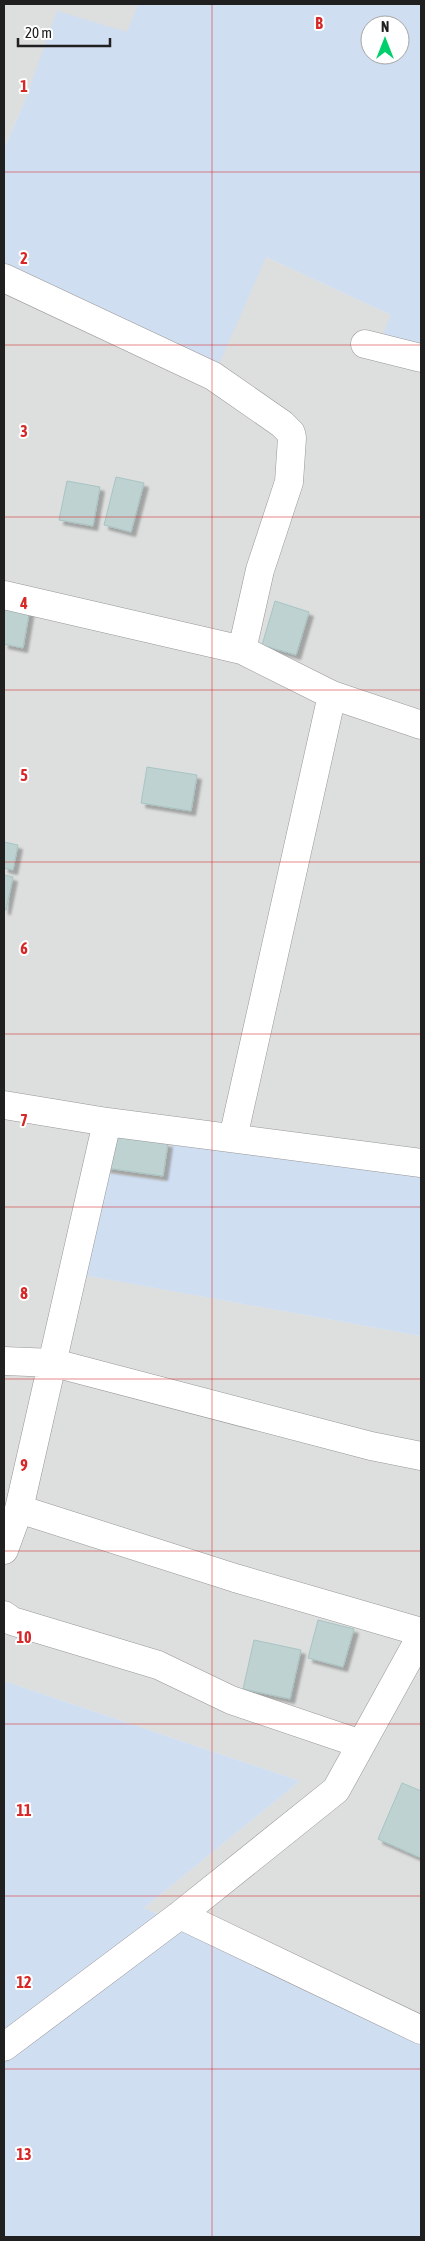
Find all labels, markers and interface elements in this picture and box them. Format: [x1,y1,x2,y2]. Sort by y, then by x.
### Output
text: B [315,14,323,32]
scale bar [18,15,110,47]
north arrow [360,15,410,65]
text: N [381,19,389,35]
text: 20 m [25,24,52,41]
text: 1 [20,77,28,95]
text: 2 [20,249,28,267]
text: 3 [20,422,28,440]
text: 4 [19,594,28,612]
text: 5 [20,766,28,784]
text: 6 [20,939,28,957]
text: 7 [20,1111,28,1129]
text: 8 [20,1284,28,1302]
text: 9 [20,1456,28,1474]
text: 10 [16,1628,32,1646]
text: 11 [16,1801,32,1819]
text: 12 [16,1973,32,1991]
text: 13 [16,2145,32,2163]

